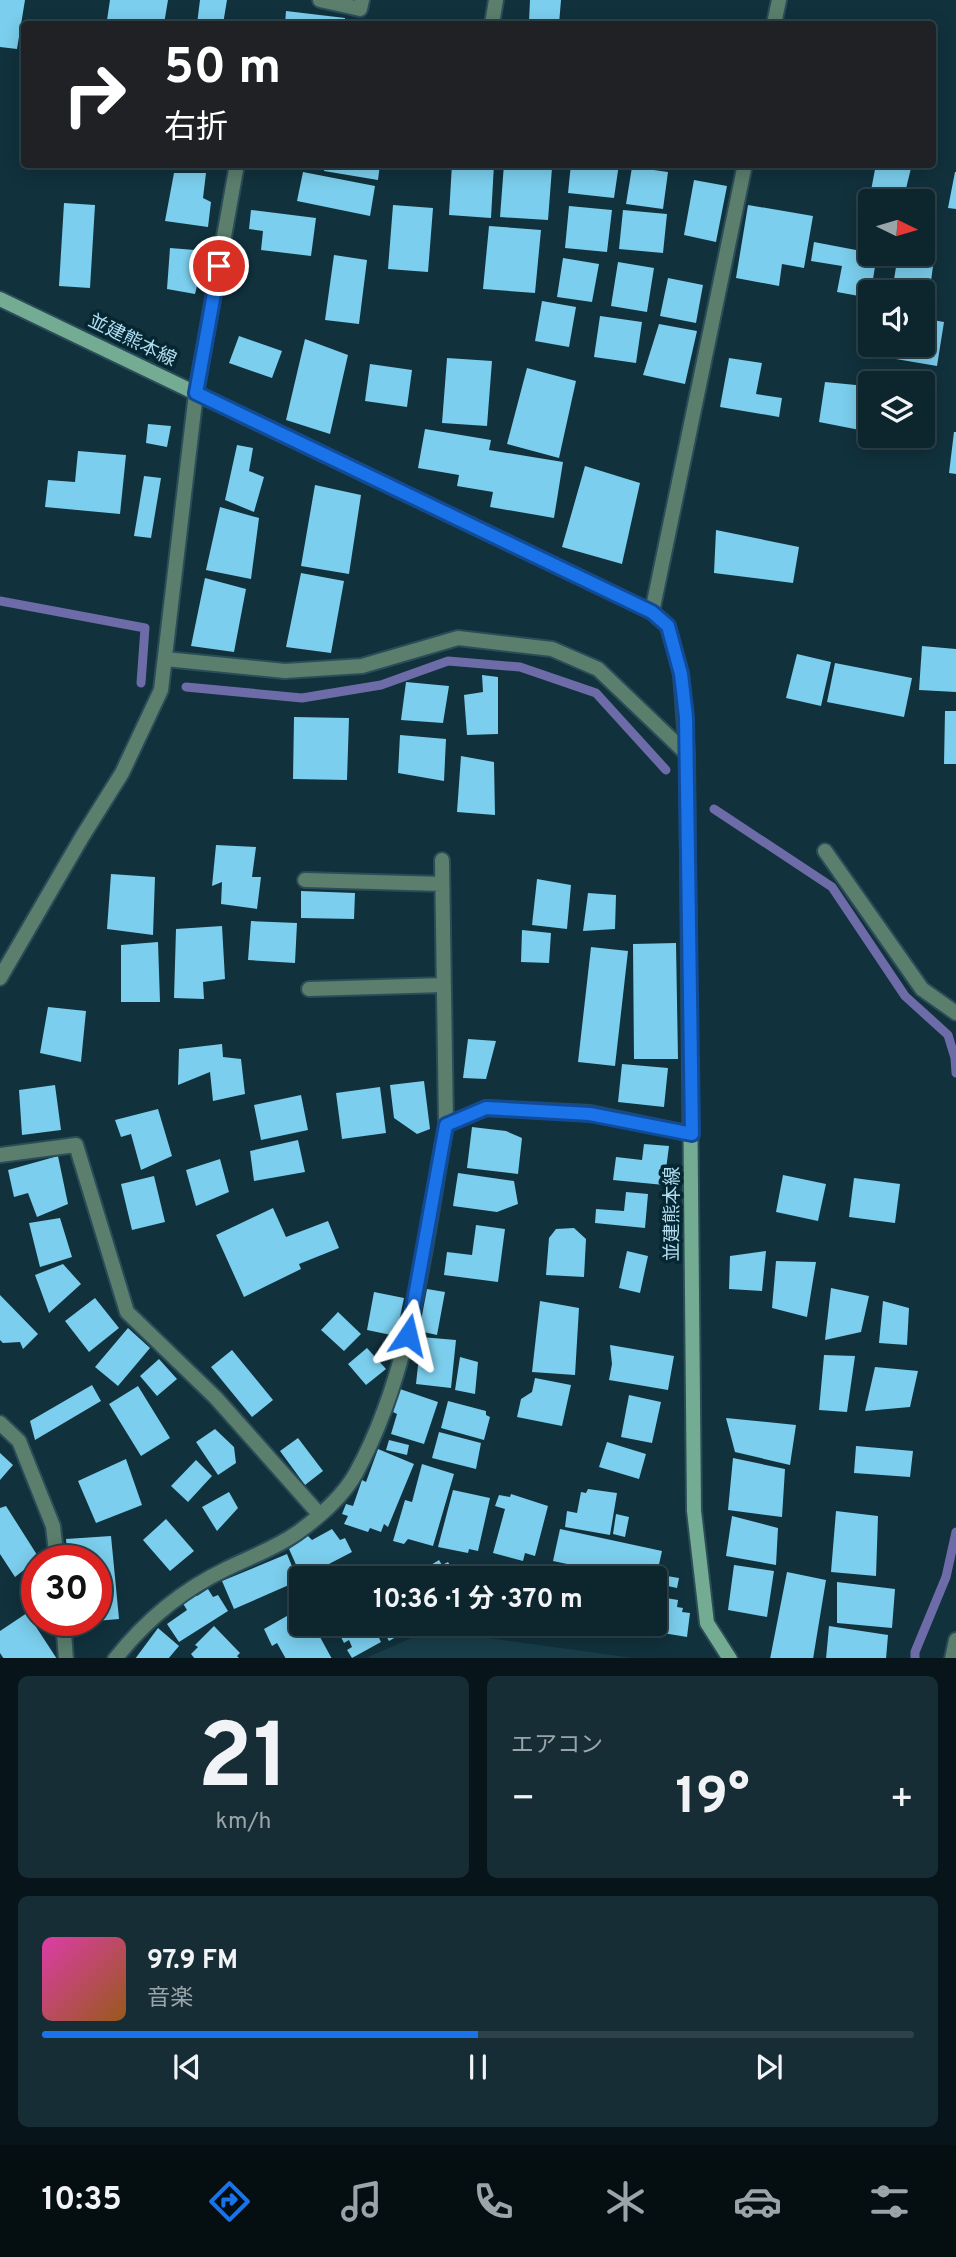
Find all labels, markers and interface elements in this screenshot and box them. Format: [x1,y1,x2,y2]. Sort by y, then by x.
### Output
text: 50 m [164,39,281,101]
icon: right [49,49,140,140]
text: 右折 [164,109,228,149]
north arrow [858,189,934,266]
map controls [858,189,935,448]
pin [189,236,249,296]
icon: arrive [200,247,238,285]
button: sound [858,280,935,357]
street label: 並建熊本線 [84,309,180,373]
button: layers [858,371,935,448]
street label: 並建熊本線 [661,1166,685,1262]
position arrow [371,1298,445,1372]
speed limit sign: 30 [21,1545,112,1636]
text: 10:36 · 1 分 · 370 m [373,1584,583,1617]
text: 21 [197,1705,290,1820]
text: エアコン [511,1732,603,1761]
text: 19° [675,1766,750,1832]
text: − [511,1776,536,1825]
text: + [889,1776,914,1825]
text: km/h [216,1808,271,1837]
text: 97.9 FM [147,1945,238,1978]
text: 音楽 [147,1985,193,2014]
icon: previous [168,2048,206,2086]
icon: pause [459,2048,497,2086]
icon: next [750,2048,788,2086]
icon: directions [205,2177,254,2226]
icon: music [337,2177,386,2226]
icon: phone [469,2177,518,2226]
icon: climate [601,2177,650,2226]
icon: car [733,2177,782,2226]
icon: filters [865,2177,914,2226]
text: 10:35 [42,2181,122,2221]

